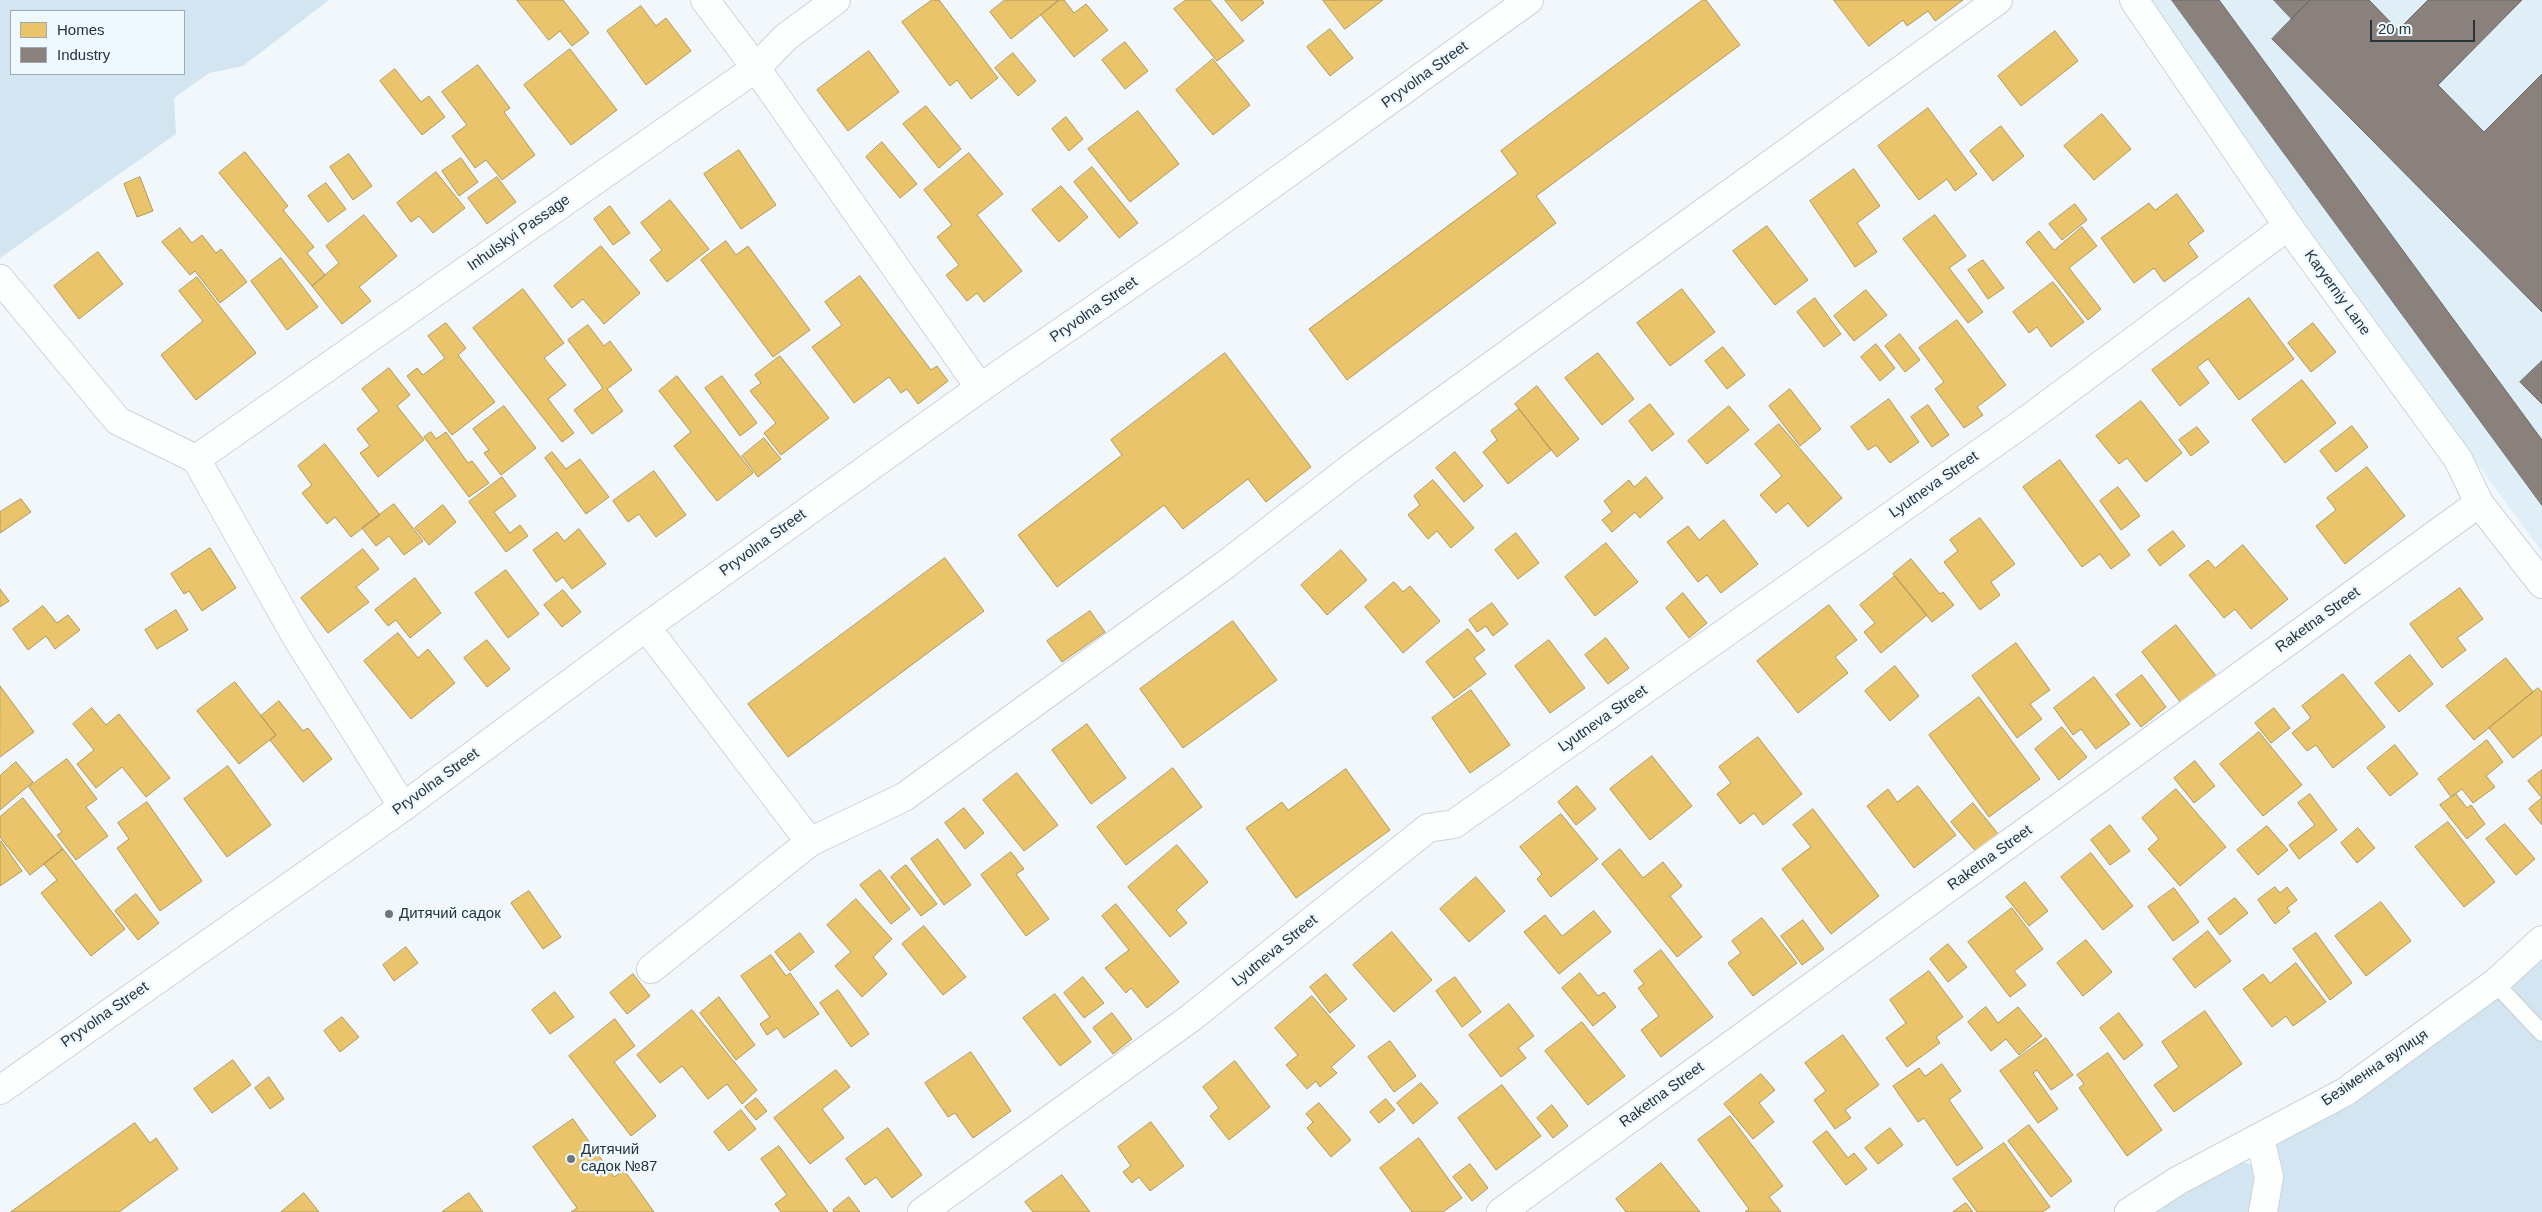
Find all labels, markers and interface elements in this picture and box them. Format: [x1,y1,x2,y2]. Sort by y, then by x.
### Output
legend [10,10,185,75]
scale bar [2372,10,2477,42]
text: 20 m [2378,20,2411,37]
text: Homes [57,21,105,38]
street label: Pryvolna Street [1378,38,1472,112]
text: Industry [57,46,110,63]
street label: Inhulskyi Passage [464,191,574,275]
street label: Karyerniy Lane [2300,247,2374,339]
street label: Pryvolna Street [1047,273,1141,347]
street label: Lyutneva Street [1886,448,1982,522]
street label: Pryvolna Street [716,506,810,580]
street label: Raketna Street [2272,583,2364,657]
street label: Lyutneva Street [1555,682,1651,756]
street label: Pryvolna Street [389,745,483,819]
street label: Raketna Street [1944,821,2036,895]
place label: Дитячий садок [399,905,501,923]
marker: Дитячий садок [383,908,395,920]
street label: Lyutneva Street [1229,911,1321,991]
street label: Pryvolna Street [58,978,152,1052]
street label: Безіменна вулиця [2318,1026,2432,1110]
street label: Raketna Street [1616,1058,1708,1132]
place label: Дитячий садок №87 [581,1141,657,1176]
marker: Дитячий садок №87 [565,1153,577,1165]

